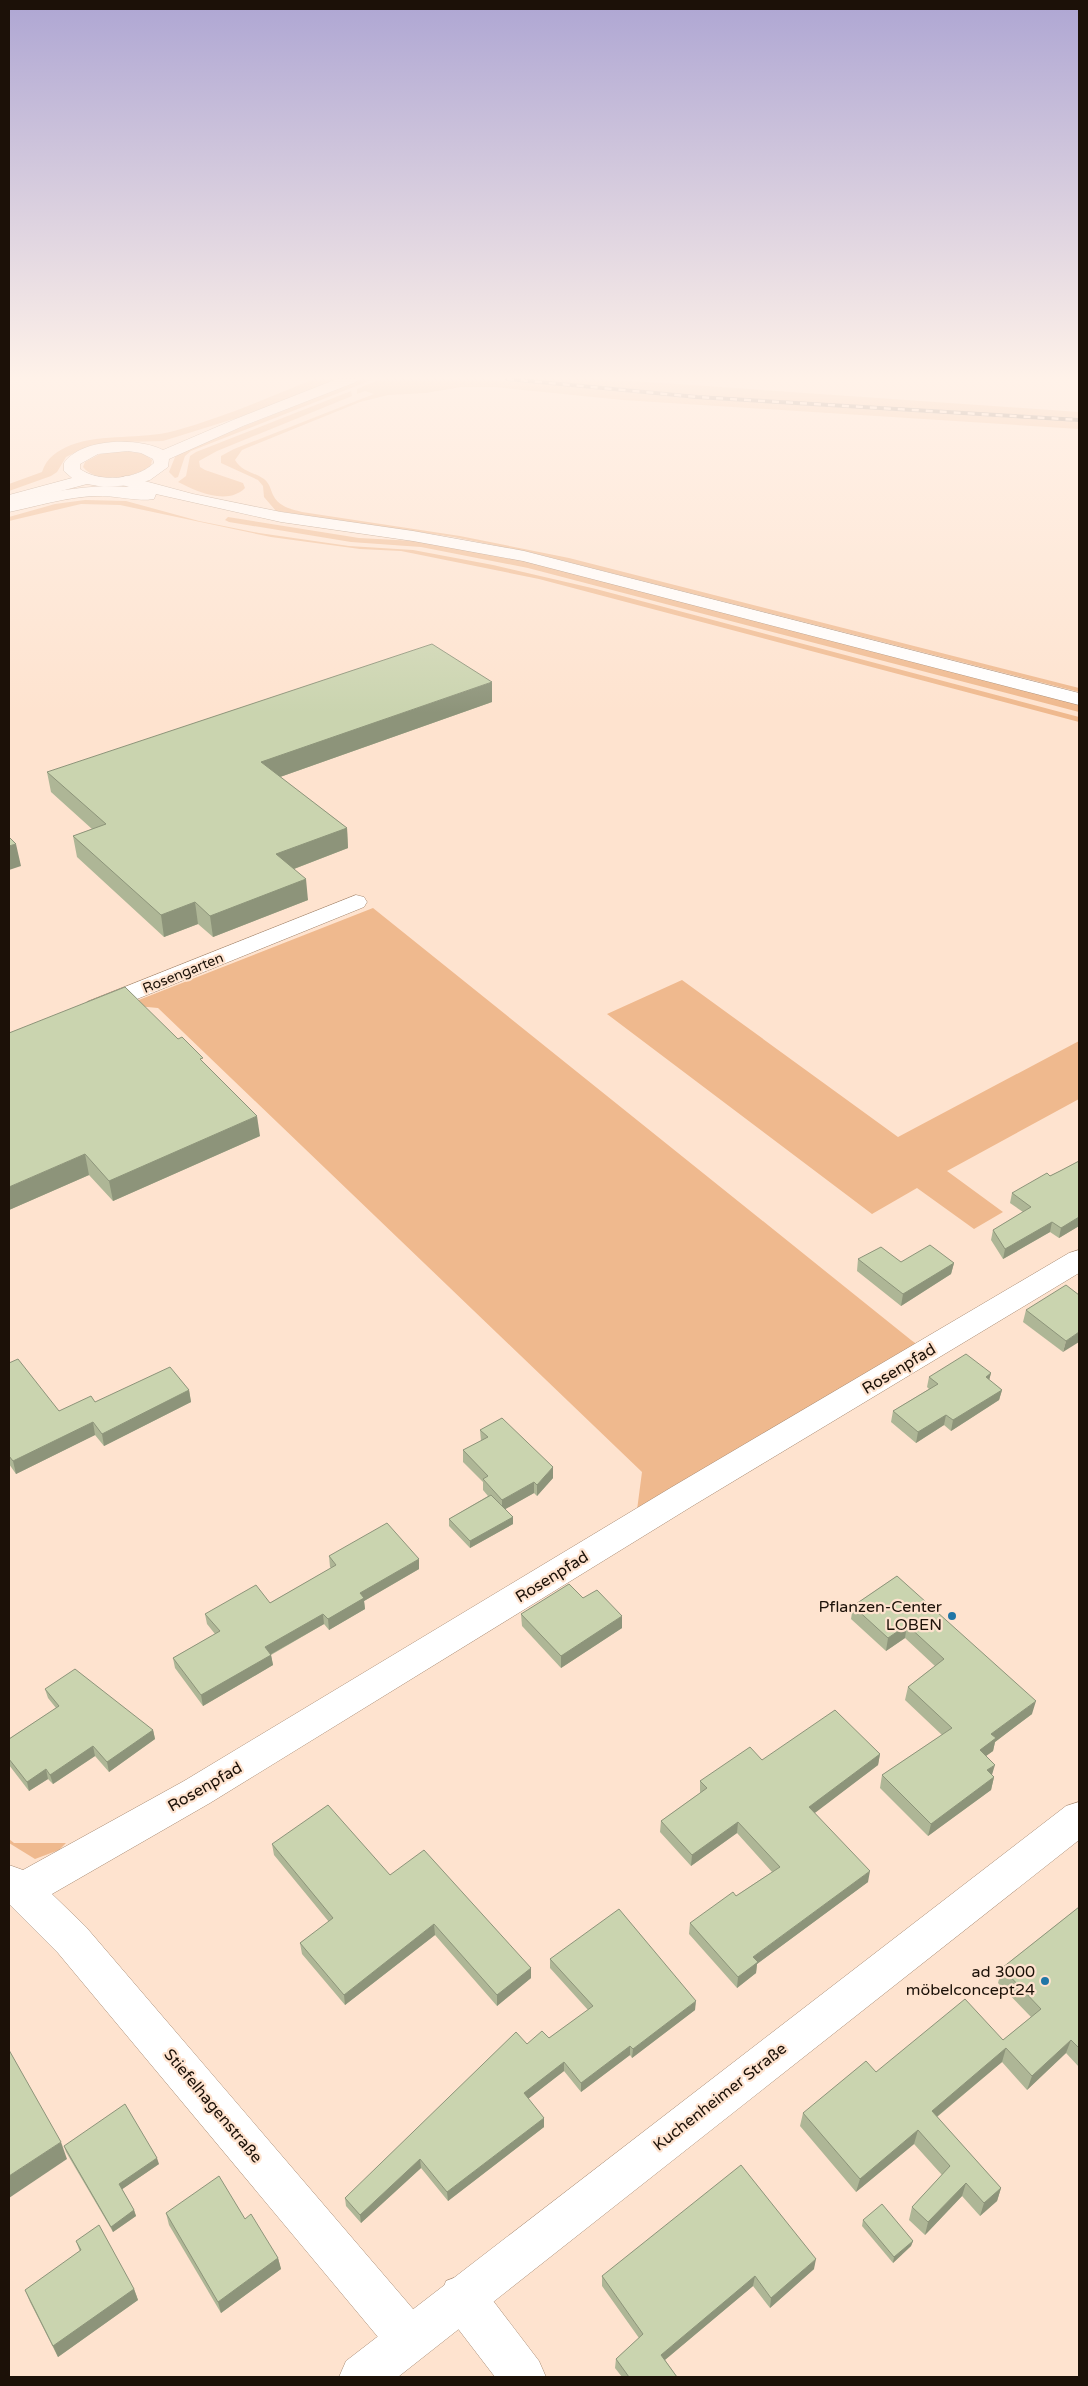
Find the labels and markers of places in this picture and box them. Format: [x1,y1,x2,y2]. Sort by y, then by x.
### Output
place label: Pflanzen-Center LOBEN [818,1597,943,1635]
marker: Pflanzen-Center LOBEN [946,1610,958,1622]
place label: ad 3000 möbelconcept24 [906,1962,1035,2000]
marker: ad 3000 möbelconcept24 [1039,1975,1051,1987]

